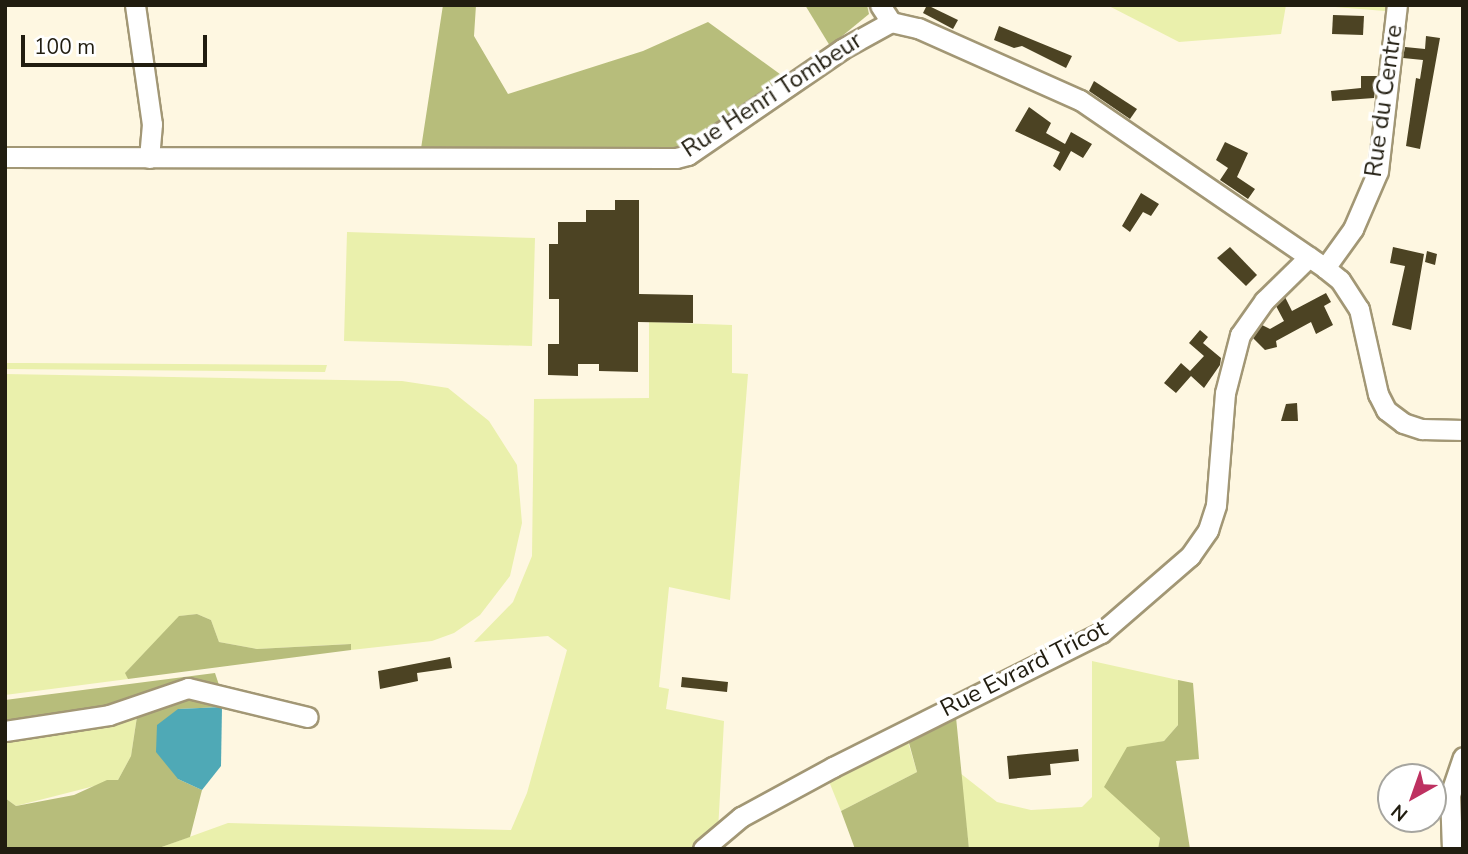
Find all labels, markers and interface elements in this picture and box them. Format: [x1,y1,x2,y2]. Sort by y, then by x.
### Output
scale bar [24,21,210,65]
street label: Rue du Centre [1359,23,1409,179]
street label: Rue Henri Tombeur [677,26,867,164]
text: 100 m [34,33,95,61]
street label: Rue Evrard Tricot [936,614,1112,724]
north arrow [1377,763,1447,833]
text: N [1386,798,1414,827]

